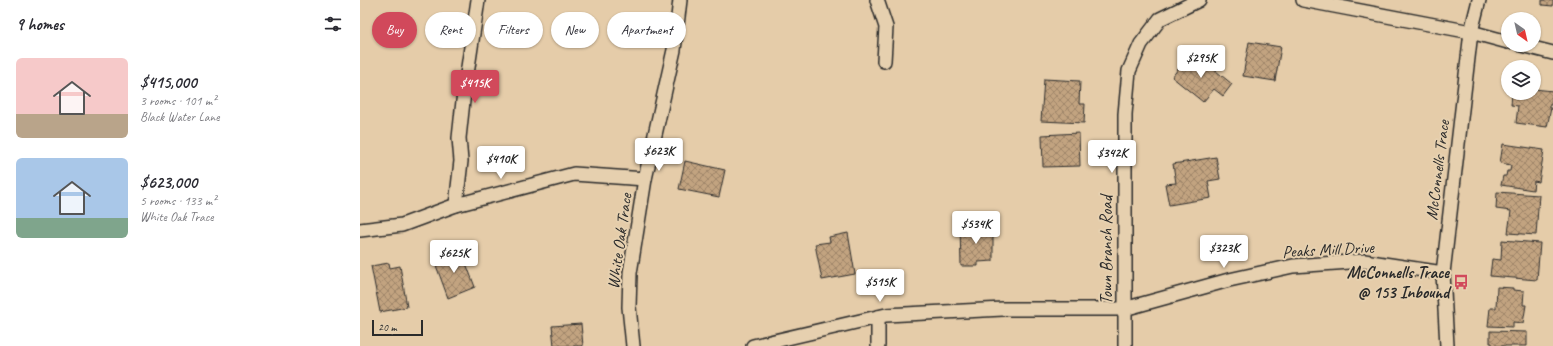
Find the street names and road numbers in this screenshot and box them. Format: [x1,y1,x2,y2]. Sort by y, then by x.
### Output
street label: McConnells Trace [1421,118,1454,221]
street label: White Oak Trace [602,191,637,290]
street label: Town Branch Road [1096,193,1117,304]
street label: Peaks Mill Drive [1282,237,1376,262]

